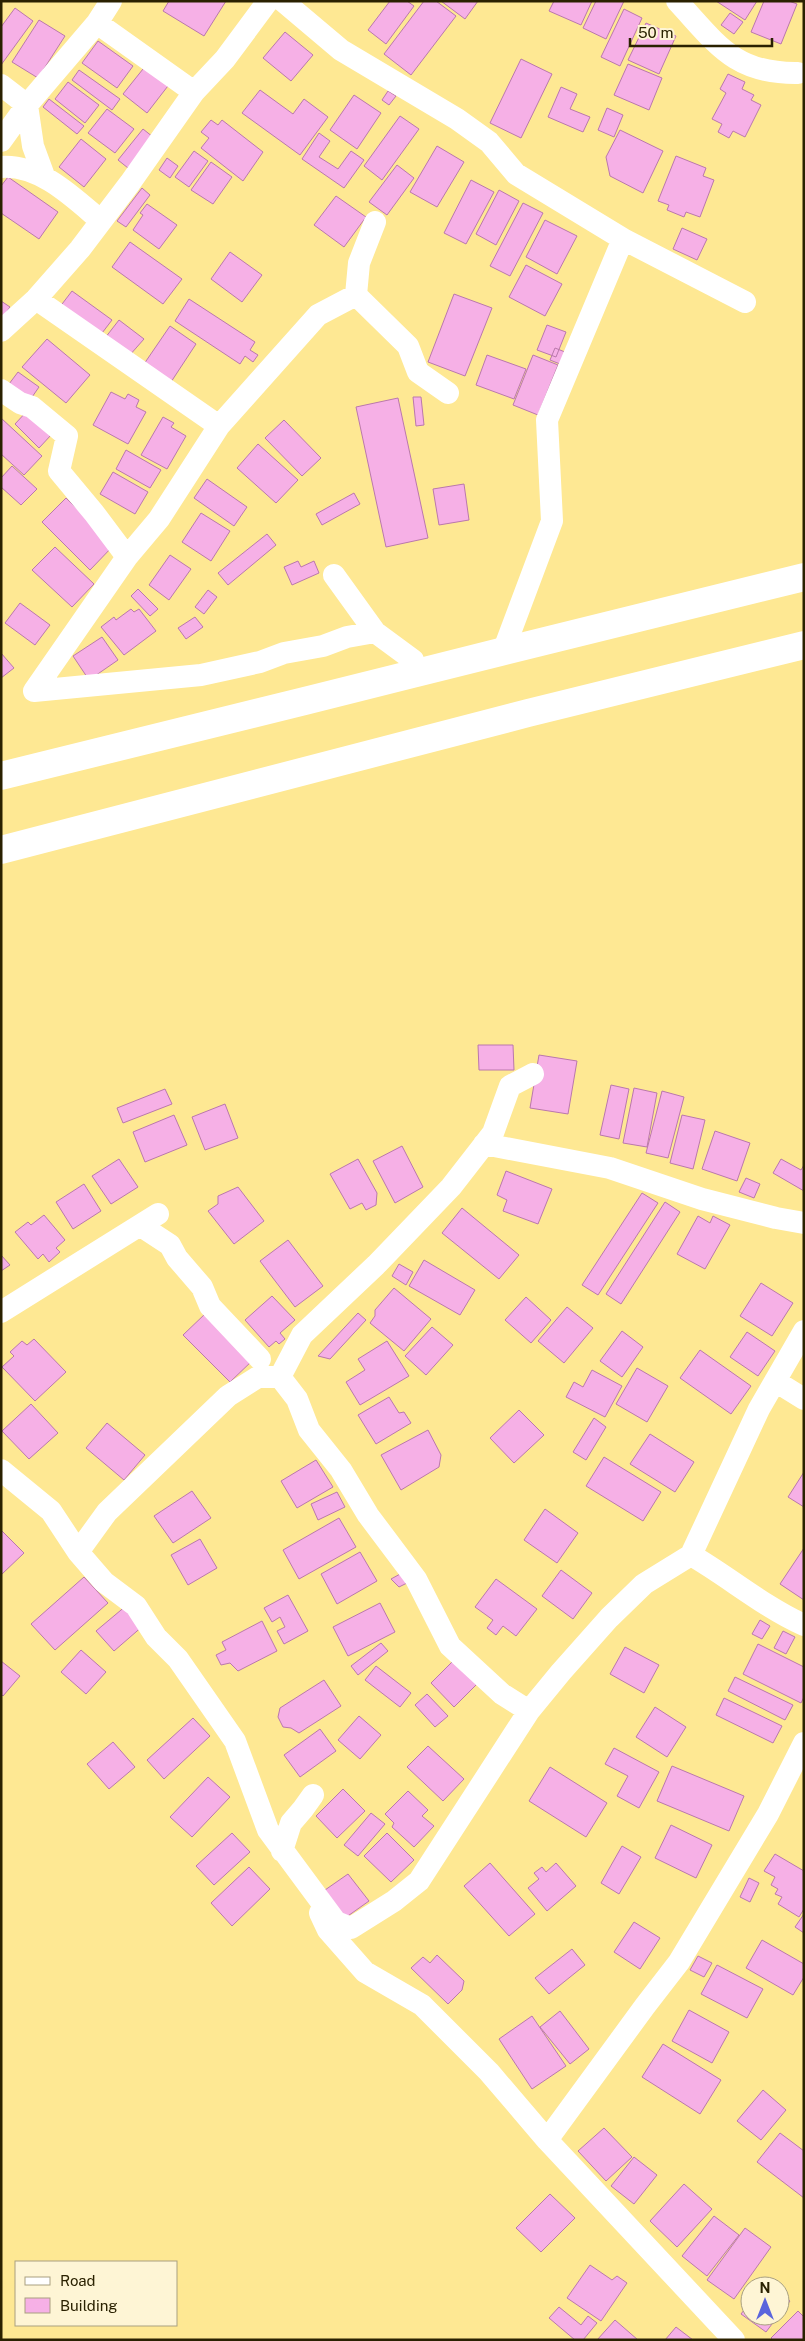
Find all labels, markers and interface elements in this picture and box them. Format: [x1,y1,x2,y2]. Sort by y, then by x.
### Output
scale bar [630,15,772,47]
text: 50 m [638,24,673,41]
legend [15,2261,178,2326]
text: Road [60,2272,96,2289]
north arrow [740,2276,790,2326]
text: N [760,2280,770,2296]
text: Building [60,2297,118,2314]

